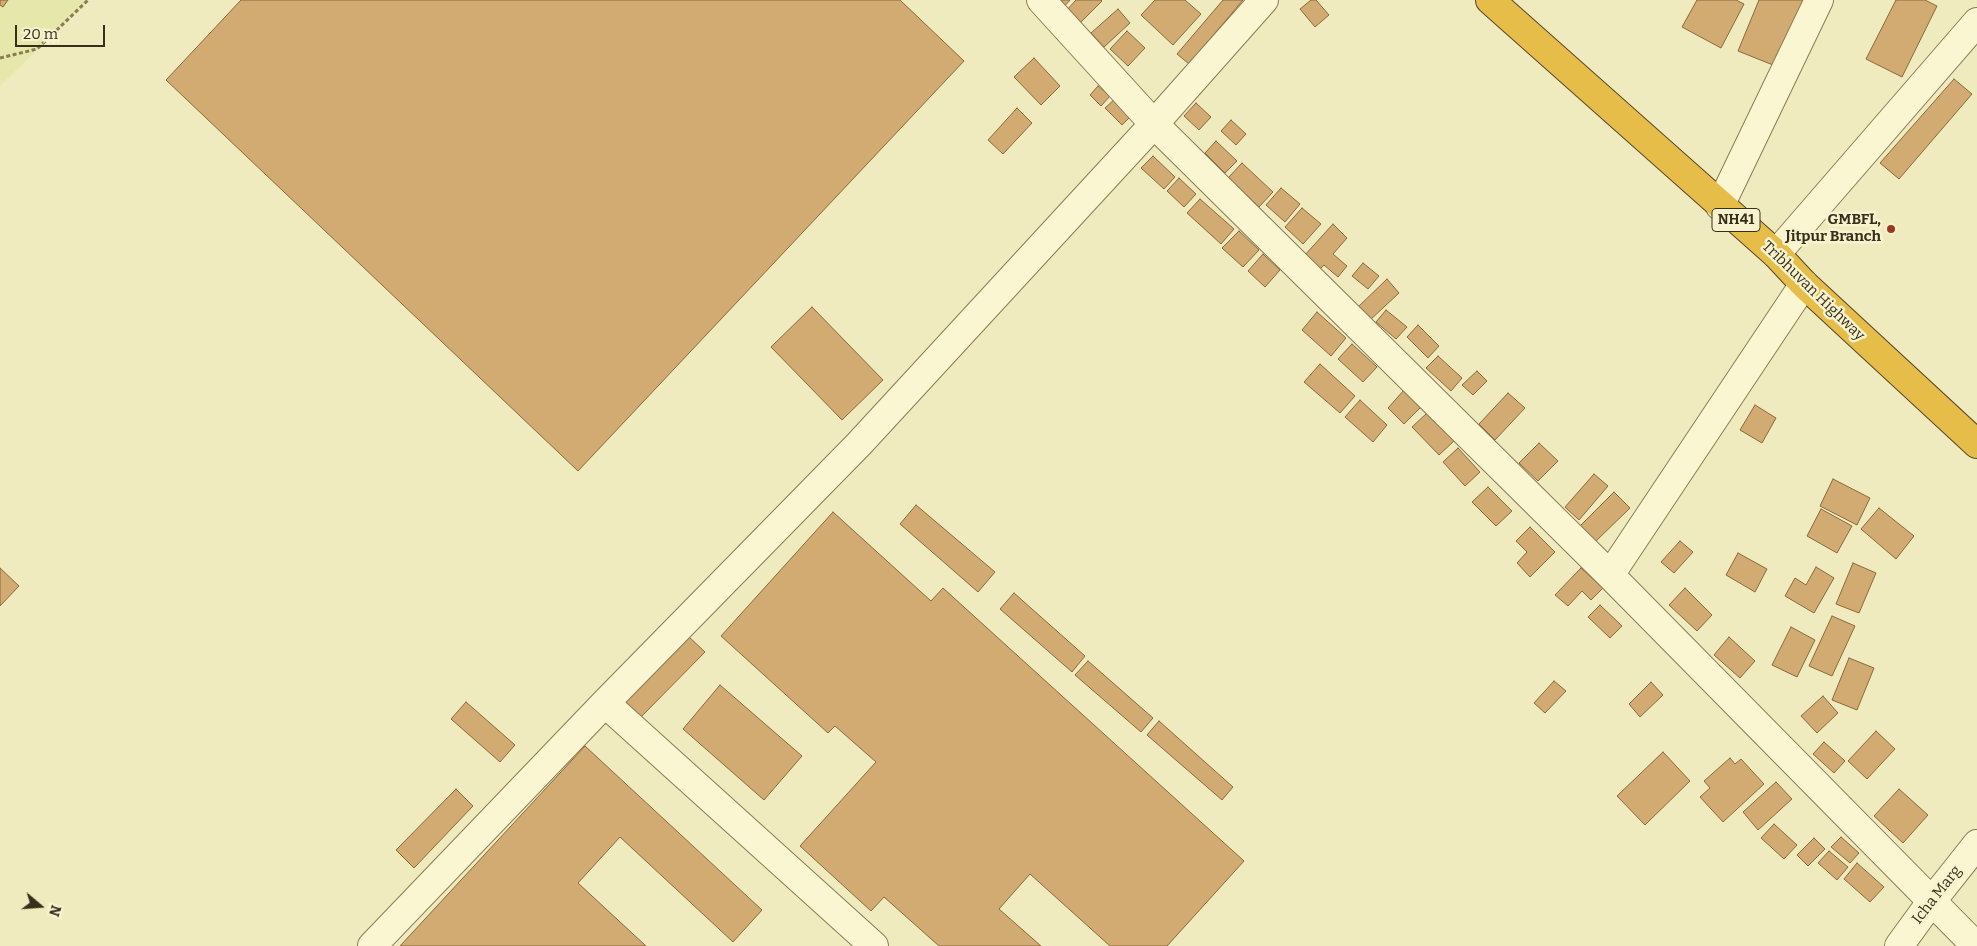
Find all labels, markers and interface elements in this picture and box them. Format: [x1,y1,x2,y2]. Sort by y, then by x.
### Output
scale bar [18,15,108,47]
text: 20 m [23,25,58,43]
road number: NH41 [1712,208,1760,232]
place label: GMBFL, Jitpur Branch [1786,211,1881,246]
marker: GMBFL, Jitpur Branch [1885,223,1897,235]
street label: Tribhuvan Highway [1758,237,1868,345]
street label: Icha Marg [1909,862,1965,928]
north arrow [15,881,65,931]
text: N [45,903,64,919]

